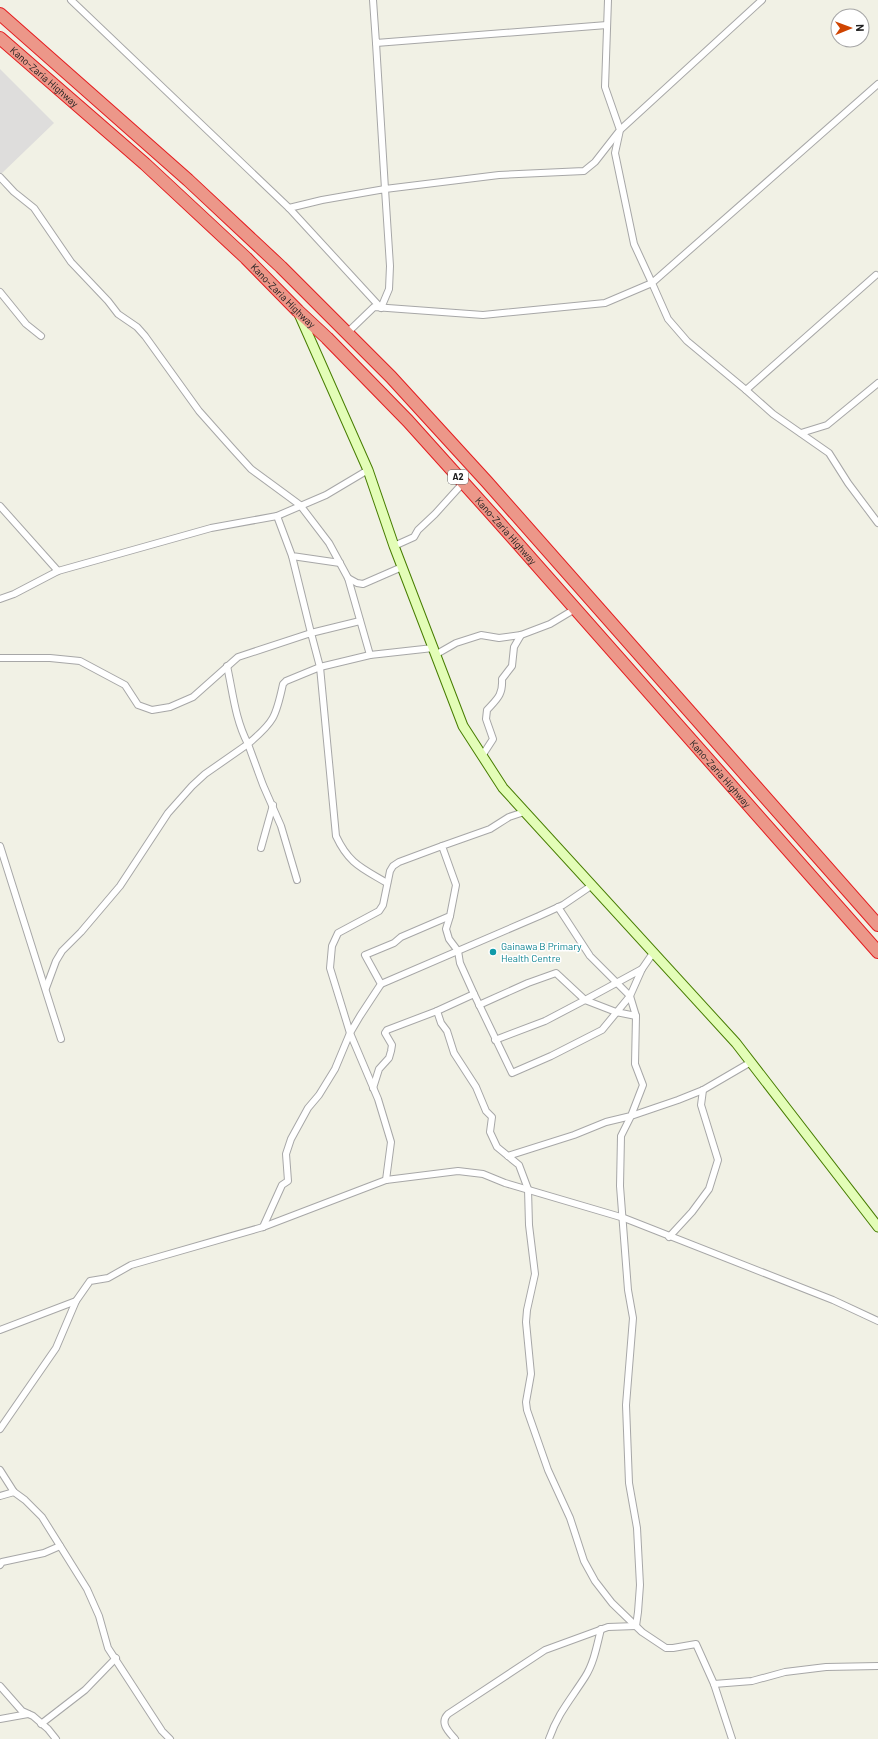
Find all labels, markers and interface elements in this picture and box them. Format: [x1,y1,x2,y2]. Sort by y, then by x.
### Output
north arrow [830,8,870,48]
text: N [854,24,867,32]
street label: Kano-Zaria Highway [8,44,81,110]
street label: Kano-Zaria Highway [248,261,318,331]
road number: A2 [448,470,468,484]
street label: Kano-Zaria Highway [473,494,540,567]
street label: Kano-Zaria Highway [687,737,754,810]
place label: Gainawa B Primary Health Centre [501,940,582,964]
marker: Gainawa B Primary Health Centre [488,947,498,957]

